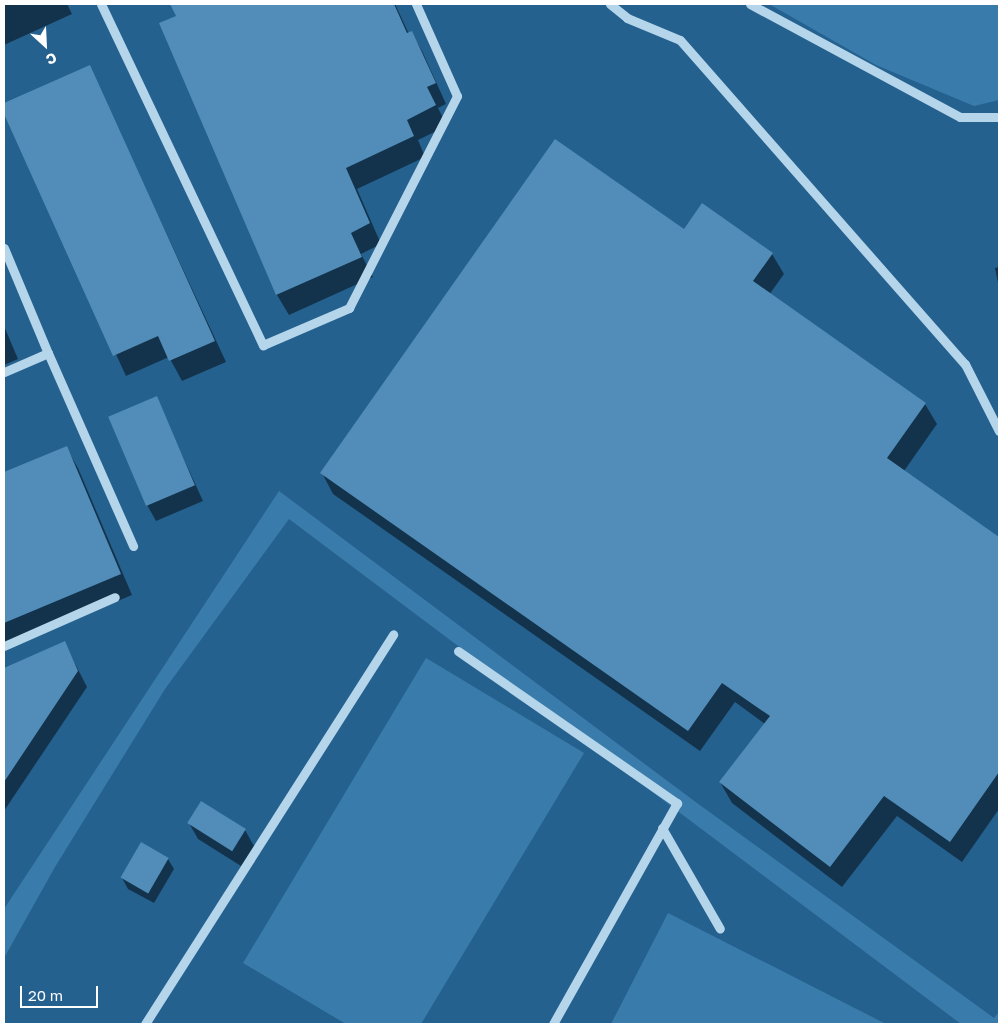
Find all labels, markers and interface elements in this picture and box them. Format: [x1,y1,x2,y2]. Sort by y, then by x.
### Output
north arrow [20,20,70,70]
text: С [43,49,60,69]
scale bar [22,976,100,1008]
text: 20 m [28,986,63,1004]

